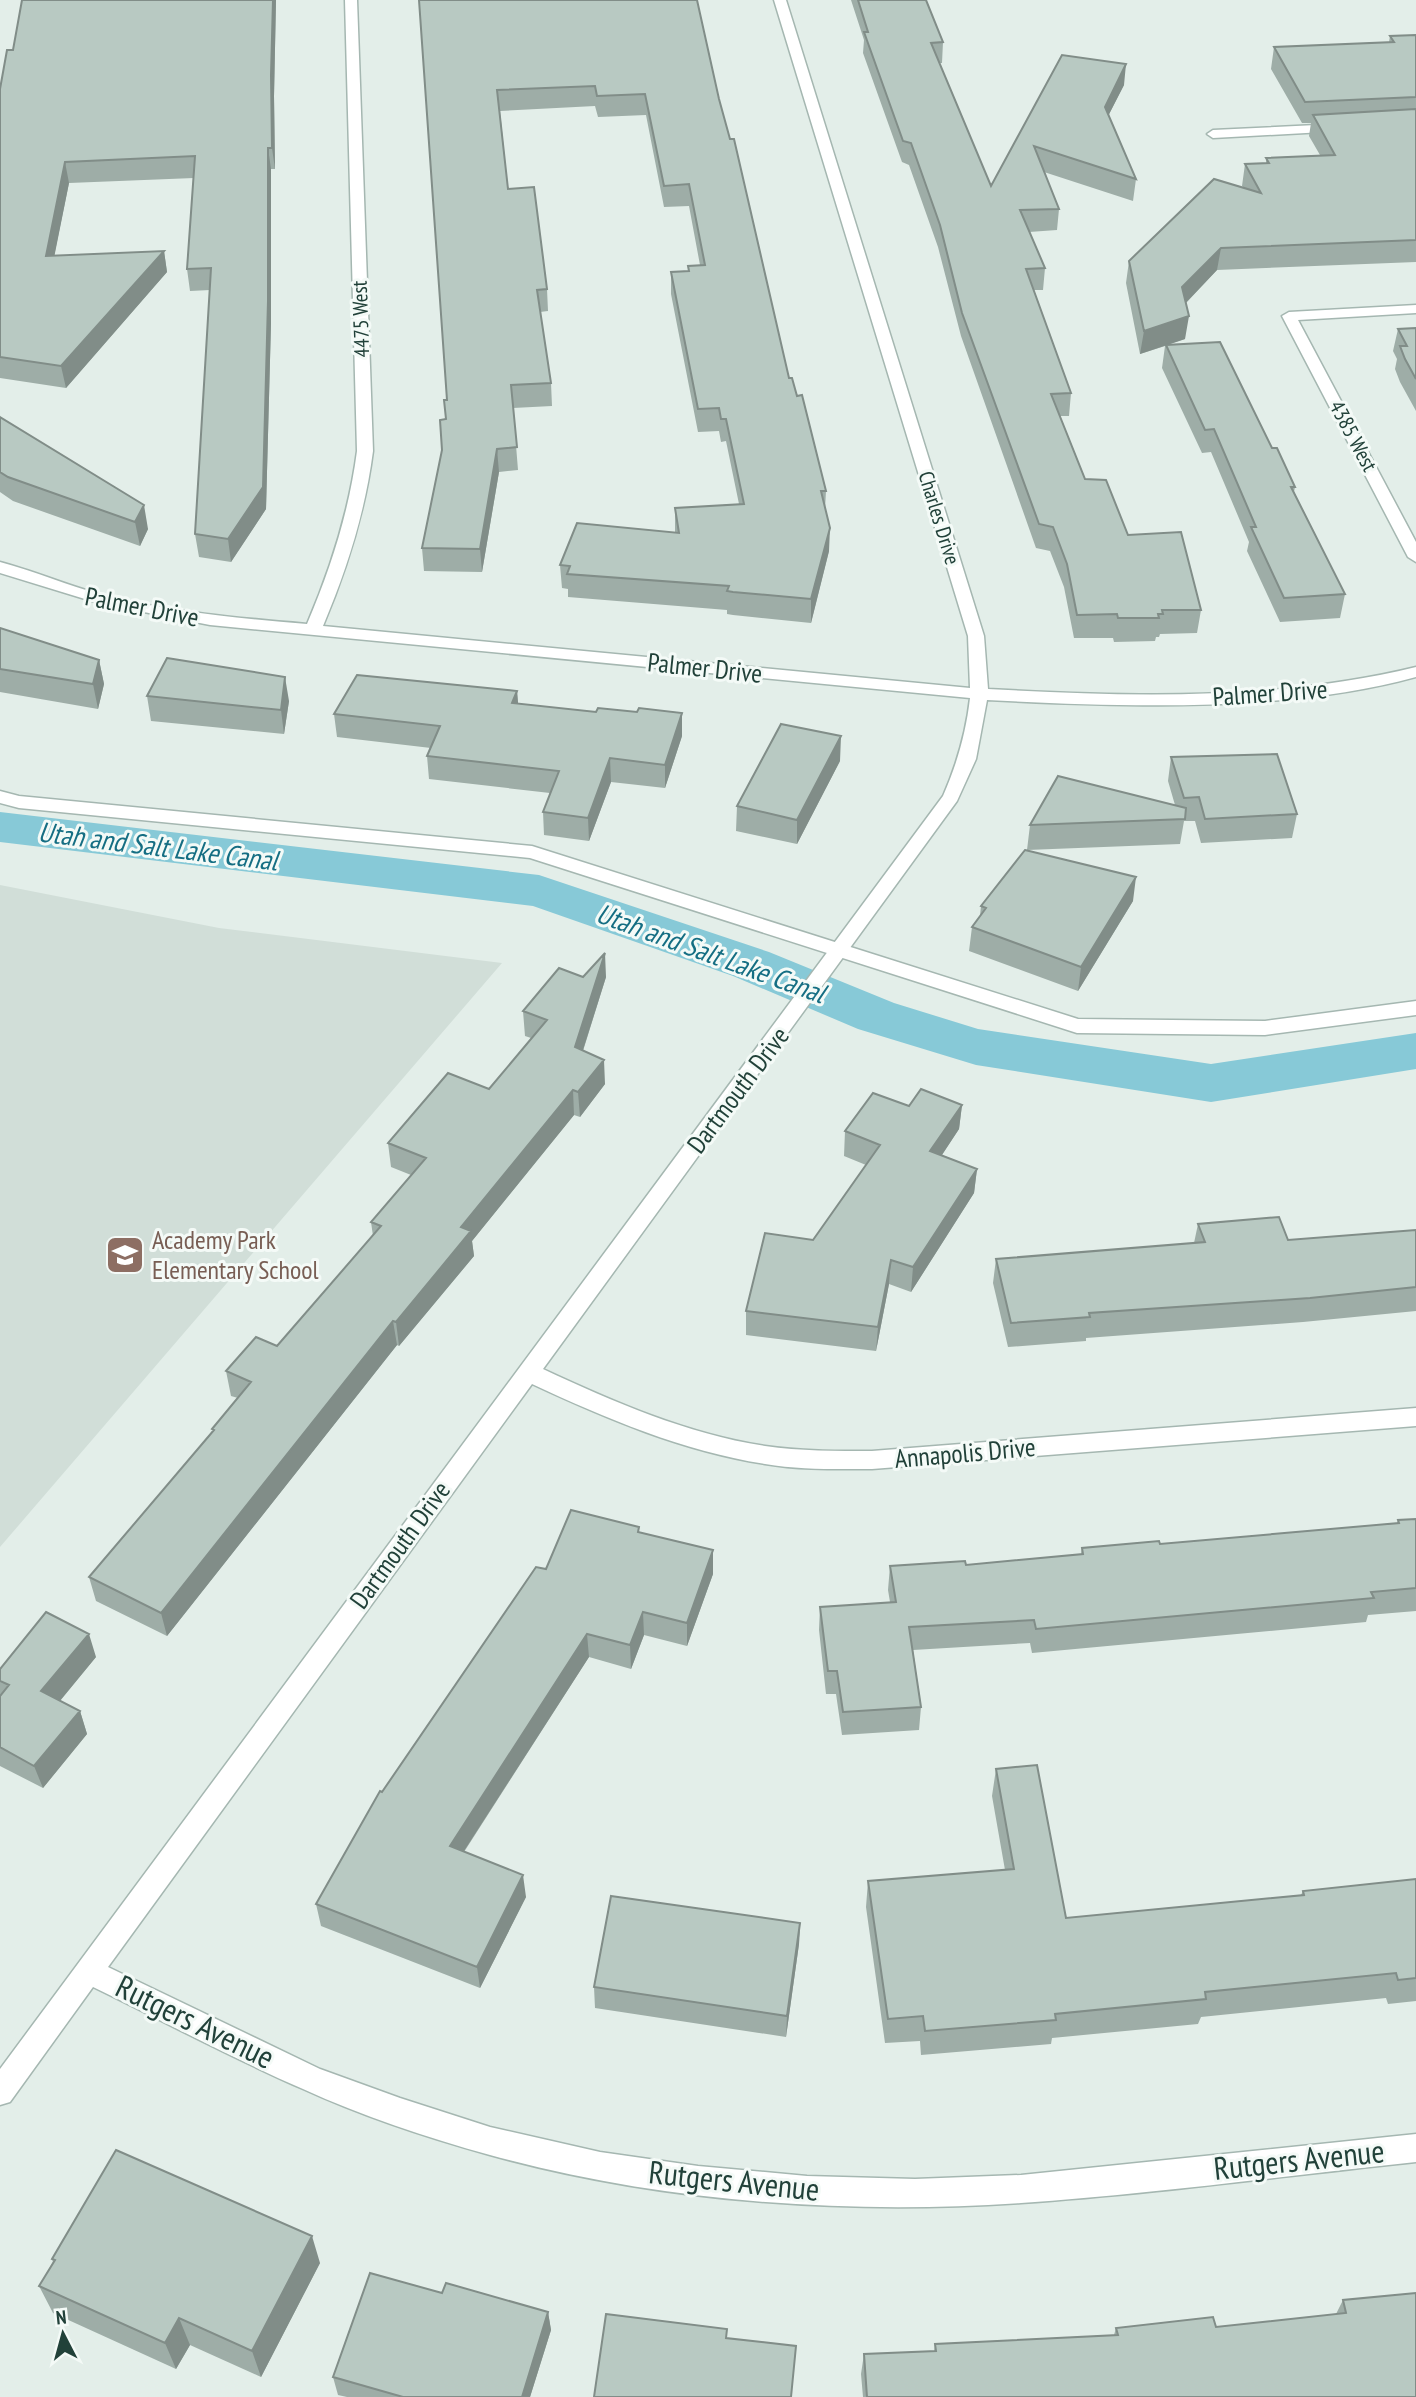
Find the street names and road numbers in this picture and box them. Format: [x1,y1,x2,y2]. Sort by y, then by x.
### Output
street label: 4475 West [346,280,375,358]
street label: 4385 West [1323,396,1383,476]
street label: Charles Drive [912,468,966,568]
street label: Palmer Drive [82,579,202,634]
street label: Palmer Drive [646,645,764,690]
street label: Palmer Drive [1211,672,1328,713]
street label: Dartmouth Drive [679,1020,796,1159]
street label: Annapolis Drive [893,1430,1037,1475]
street label: Dartmouth Drive [342,1474,457,1615]
street label: Rutgers Avenue [109,1965,282,2078]
street label: Rutgers Avenue [1212,2129,1386,2189]
street label: Rutgers Avenue [647,2150,821,2210]

